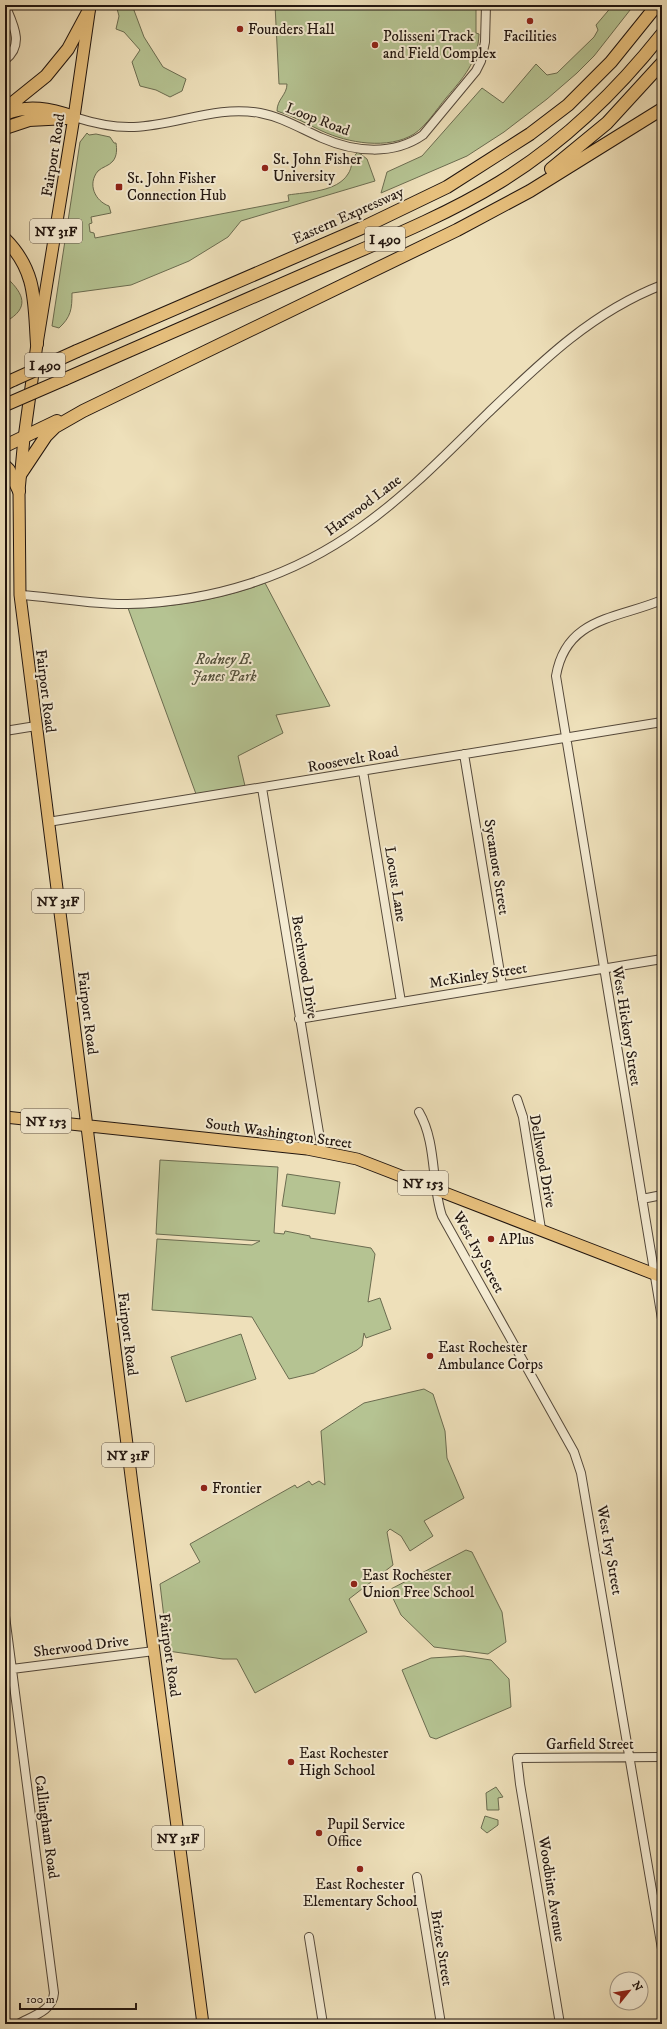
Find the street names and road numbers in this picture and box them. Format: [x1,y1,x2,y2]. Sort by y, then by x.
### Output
street label: Loop Road [283,99,353,141]
street label: Fairport Road [38,112,70,198]
street label: Eastern Expressway [290,182,408,249]
road number: NY 31F [30,219,82,243]
road number: I 490 [365,227,405,251]
road number: I 490 [25,353,65,377]
street label: Harwood Lane [321,471,405,540]
street label: Fairport Road [31,648,60,734]
street label: Roosevelt Road [306,742,401,777]
street label: Sycamore Street [480,818,513,916]
street label: Locust Lane [380,845,411,923]
road number: NY 31F [32,889,84,913]
street label: Beechwood Drive [287,914,322,1020]
street label: McKinley Street [428,958,528,993]
street label: West Hickory Street [607,964,645,1088]
street label: Fairport Road [73,970,102,1056]
road number: NY 153 [21,1109,71,1133]
street label: Dellwood Drive [525,1113,560,1209]
street label: South Washington Street [204,1114,354,1153]
road number: NY 153 [398,1171,448,1195]
street label: West Ivy Street [448,1207,509,1297]
street label: Fairport Road [113,1291,142,1377]
road number: NY 31F [102,1443,154,1467]
street label: West Ivy Street [592,1503,627,1597]
street label: Fairport Road [154,1612,185,1698]
street label: Sherwood Drive [32,1631,130,1662]
street label: Garfield Street [546,1735,634,1754]
street label: Callingham Road [30,1774,63,1880]
road number: NY 31F [152,1826,204,1850]
street label: Woodbine Avenue [534,1834,569,1943]
street label: Brizee Street [426,1909,457,1988]

